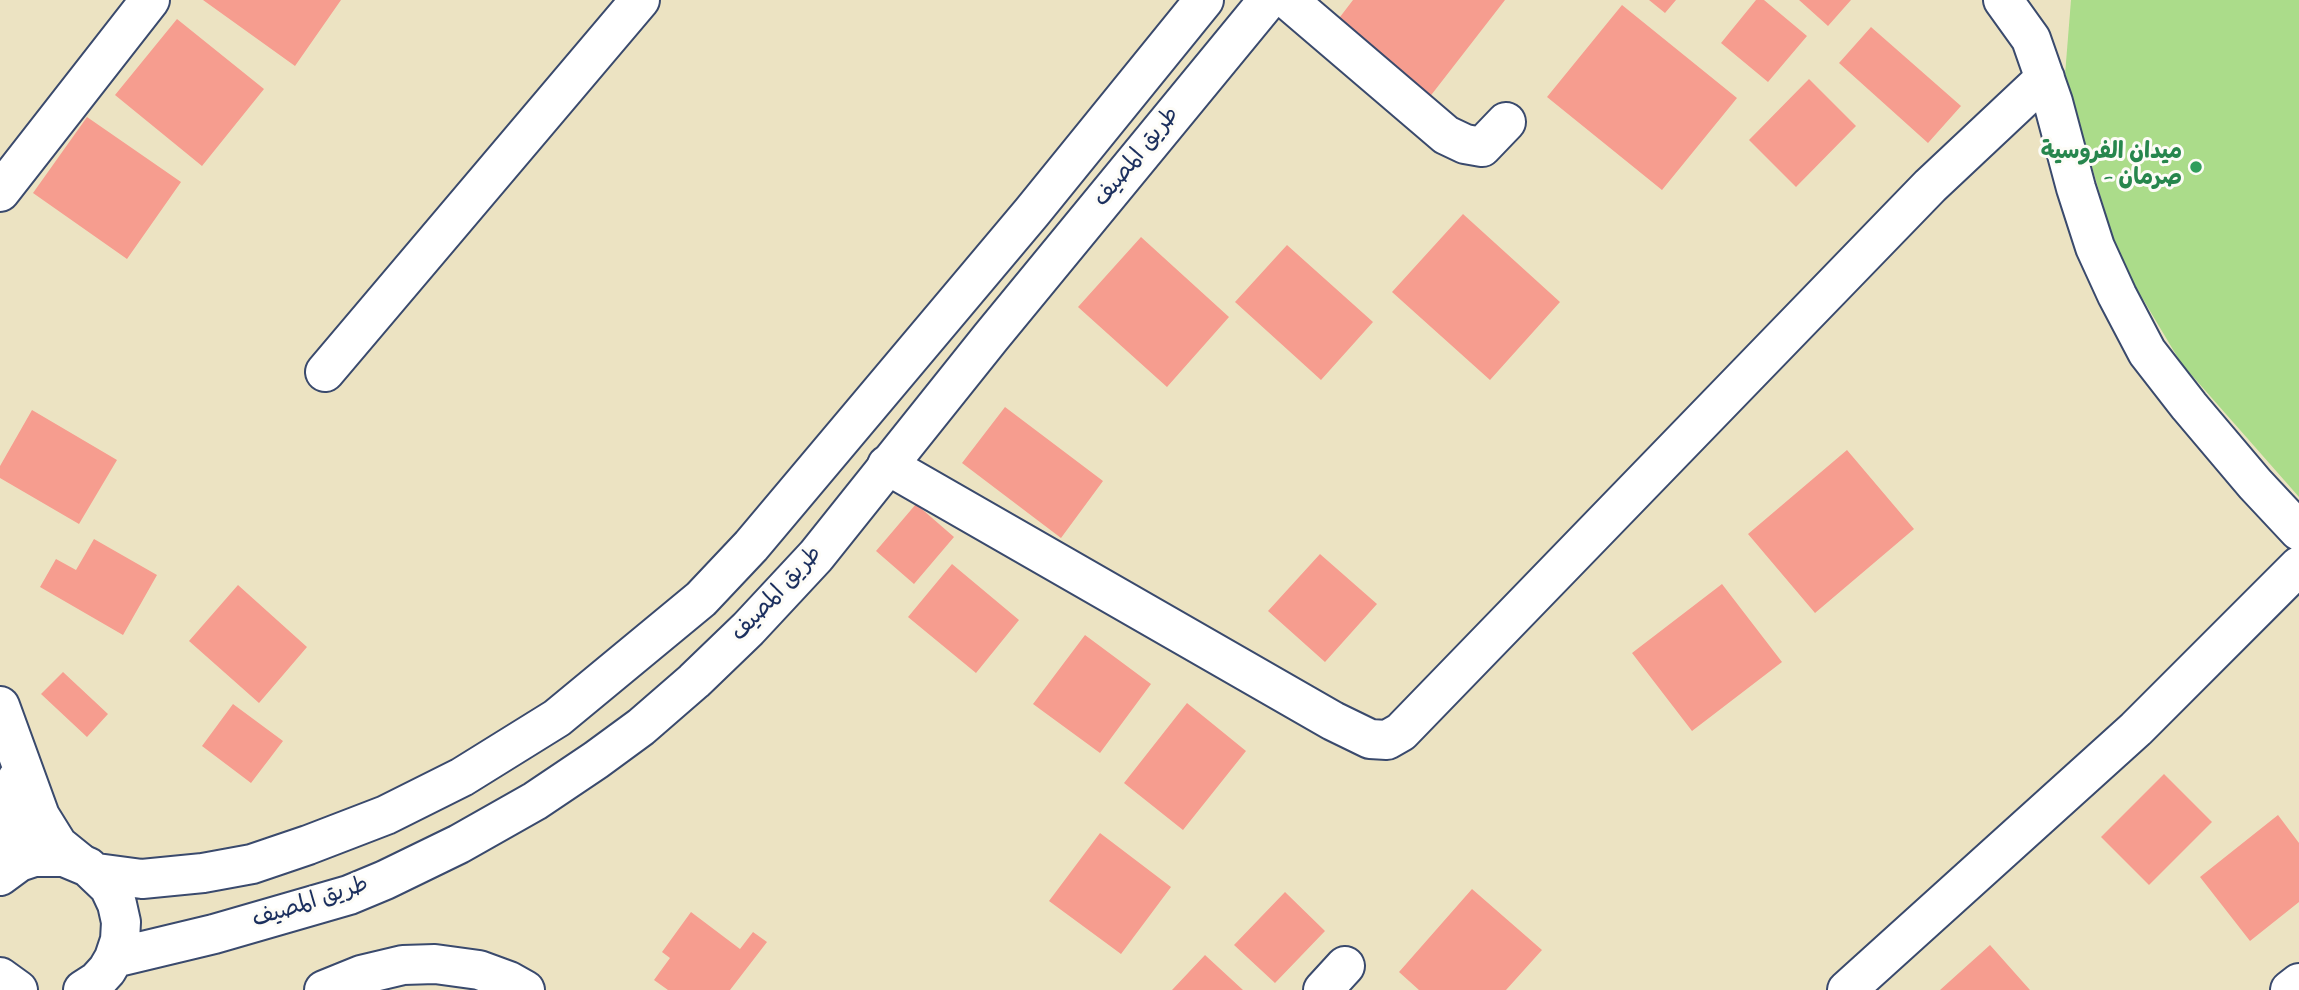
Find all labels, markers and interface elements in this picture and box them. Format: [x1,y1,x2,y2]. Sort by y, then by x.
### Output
street label: طريق المصيف [1089,102,1187,214]
place label: ميدان الفروسية - صرمان [2041,140,2182,194]
marker: ميدان الفروسية - صرمان [2188,159,2204,175]
street label: طريق المصيف [727,541,829,649]
street label: طريق المصيف [249,872,373,936]

